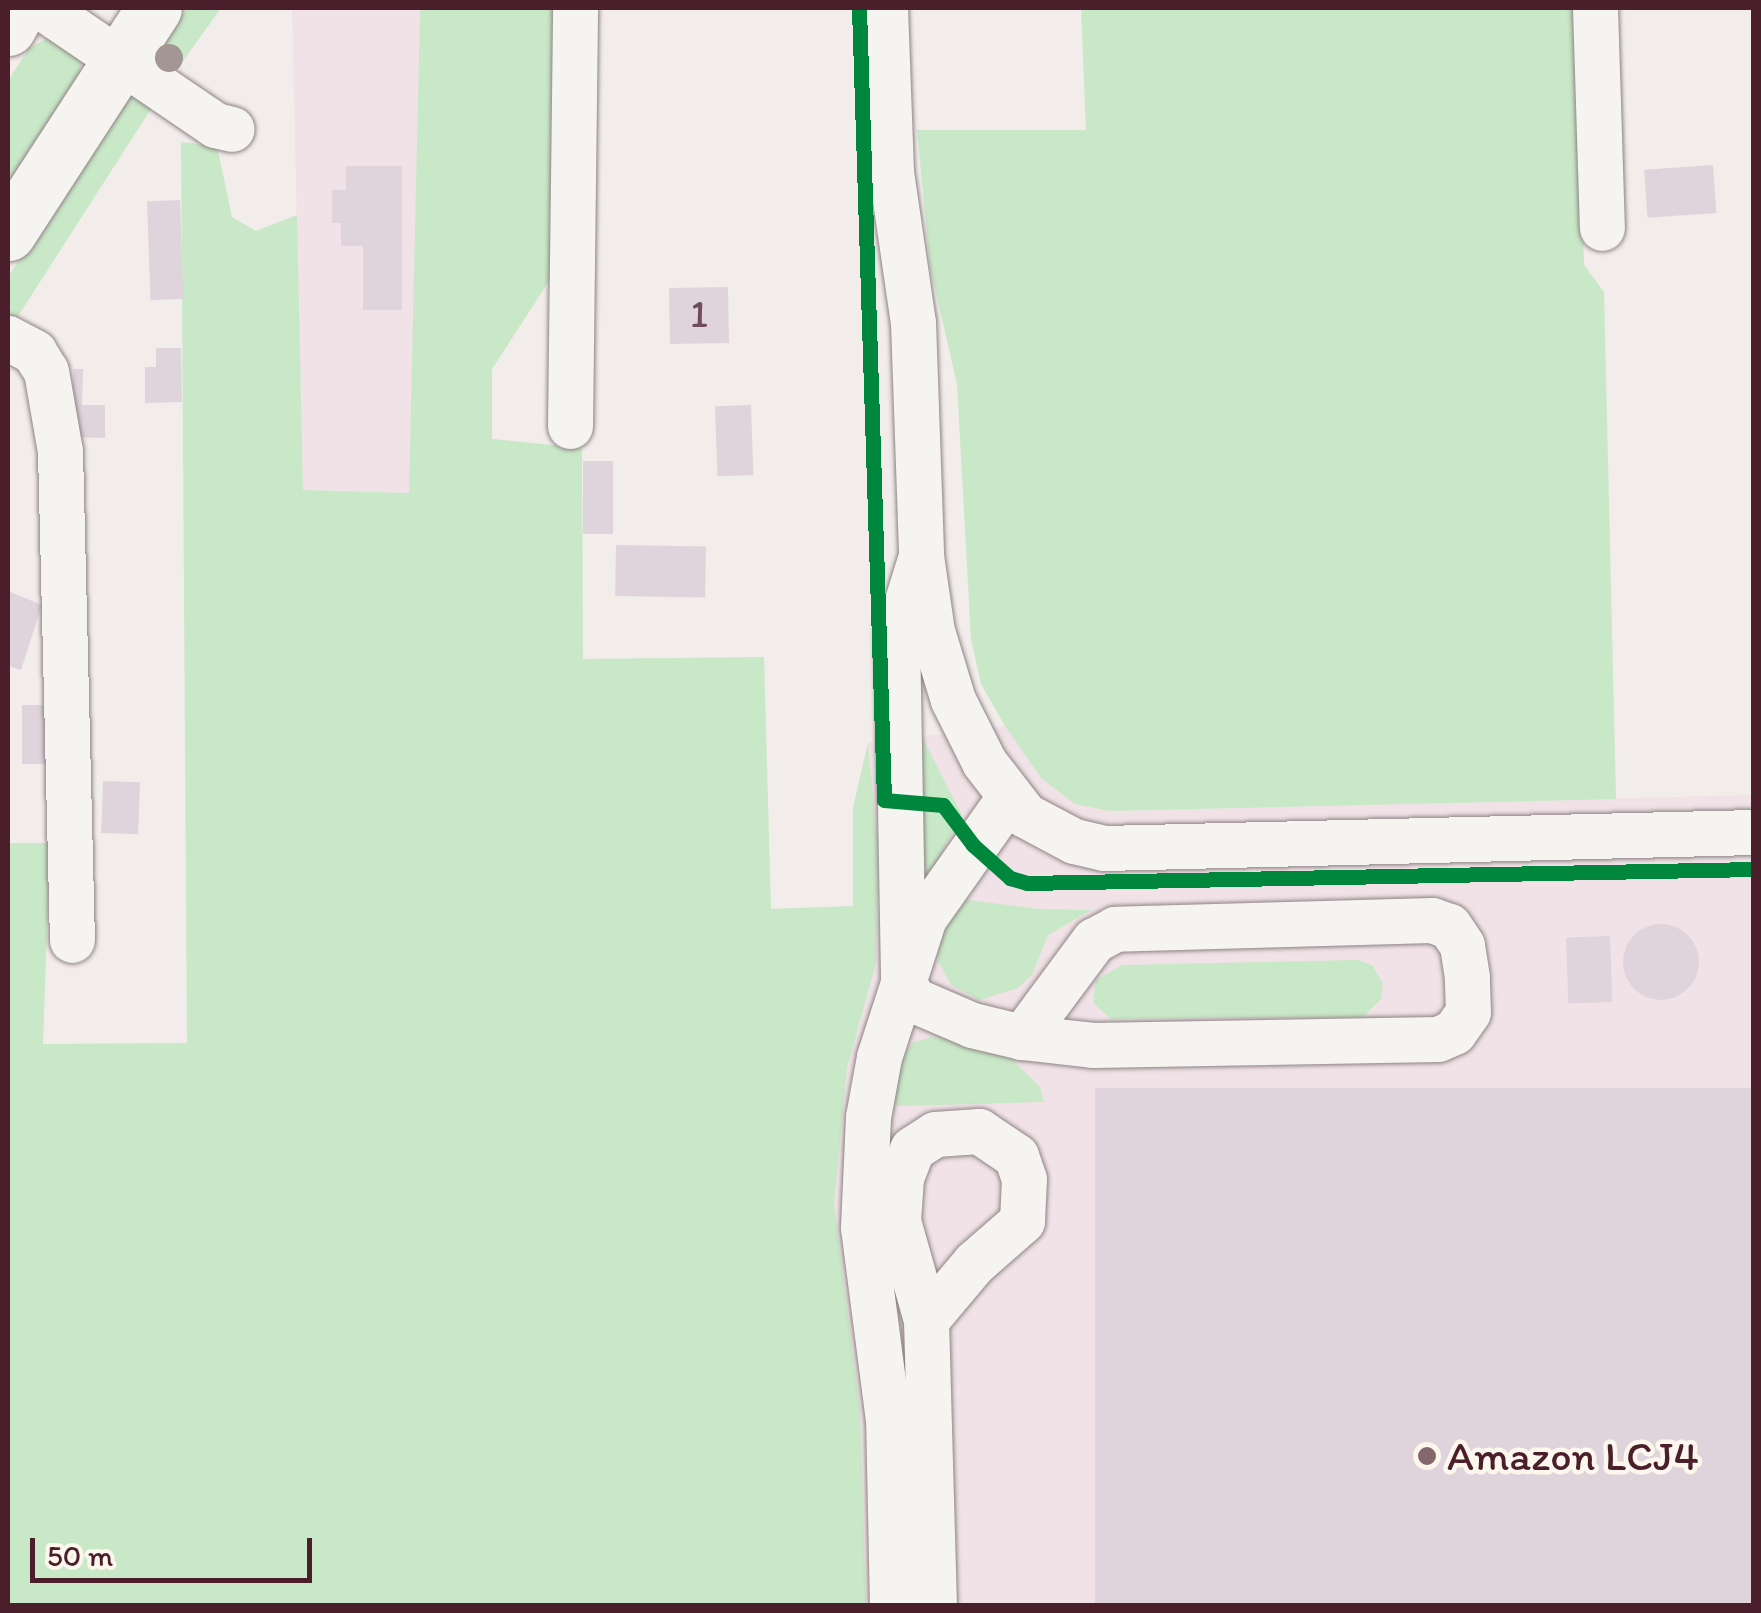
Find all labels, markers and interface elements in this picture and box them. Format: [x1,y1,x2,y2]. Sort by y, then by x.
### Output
house number: 1 [690,292,708,338]
place label: Amazon LCJ4 [1447,1431,1699,1481]
marker: Amazon LCJ4 [1416,1445,1438,1467]
scale bar [35,1518,318,1580]
text: 50 m [47,1537,113,1574]

